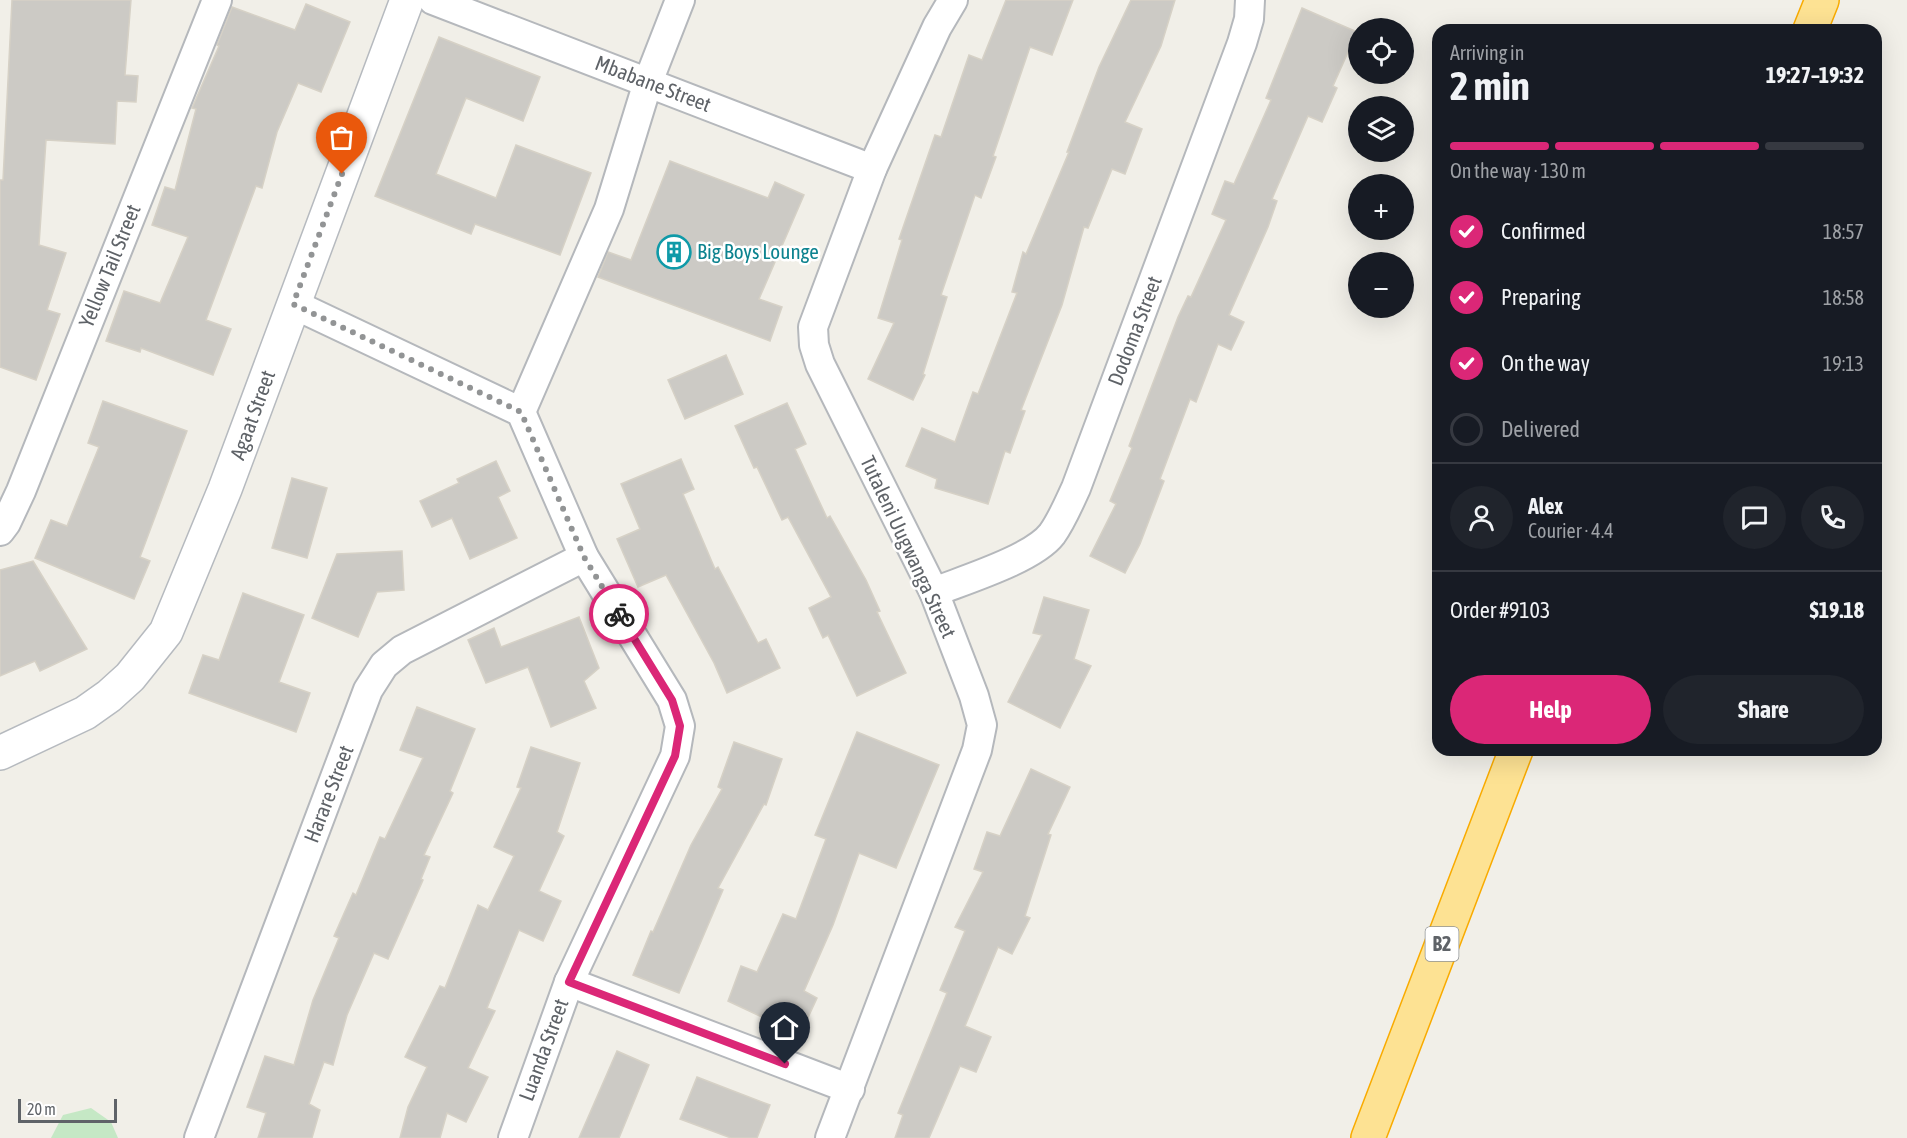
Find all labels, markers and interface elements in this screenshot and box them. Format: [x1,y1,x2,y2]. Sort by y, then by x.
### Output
map controls [1348,18,1414,318]
button: locate [1348,18,1414,84]
text: Arriving in [1450,41,1524,64]
street label: Mbabane Street [592,50,715,116]
text: 19:27–19:32 [1766,62,1864,88]
text: 2 min [1450,64,1530,108]
button: layers [1348,96,1414,162]
pin [316,112,367,174]
icon: bag [325,121,358,154]
text: On the way · 130 m [1450,159,1586,182]
button: + [1348,174,1414,240]
street label: Yellow Tail Street [74,201,145,331]
icon: check [1450,215,1483,248]
text: Confirmed [1501,218,1586,244]
text: 18:57 [1823,220,1864,243]
building icon: Big Boys Lounge [656,234,692,270]
place label: Big Boys Lounge [697,239,819,263]
button: − [1348,252,1414,318]
street label: Dodoma Street [1102,273,1166,389]
icon: check [1450,281,1483,314]
text: Preparing [1501,284,1581,310]
text: 18:58 [1823,286,1864,309]
icon: check [1450,347,1483,380]
text: On the way [1501,350,1590,376]
text: 19:13 [1823,352,1864,375]
street label: Agaat Street [225,367,279,463]
text: Delivered [1501,416,1580,442]
street label: Tutaleni Uugwanga Street [856,452,962,641]
button: person [1450,486,1513,549]
button: chat [1723,486,1786,549]
button: phone [1801,486,1864,549]
text: Alex [1528,493,1563,519]
text: Courier · 4.4 [1528,519,1614,542]
courier [589,584,649,644]
text: Order #9103 [1450,597,1550,623]
text: $19.18 [1809,597,1864,623]
icon: bike [603,598,636,631]
button: Help [1450,675,1651,744]
button: Share [1663,675,1864,744]
street label: Harare Street [299,742,358,846]
road number: B2 [1426,927,1458,961]
street label: Luanda Street [514,995,573,1104]
pin [759,1002,810,1064]
icon: home [768,1011,801,1044]
scale bar [18,1096,117,1124]
text: 20 m [27,1100,56,1118]

